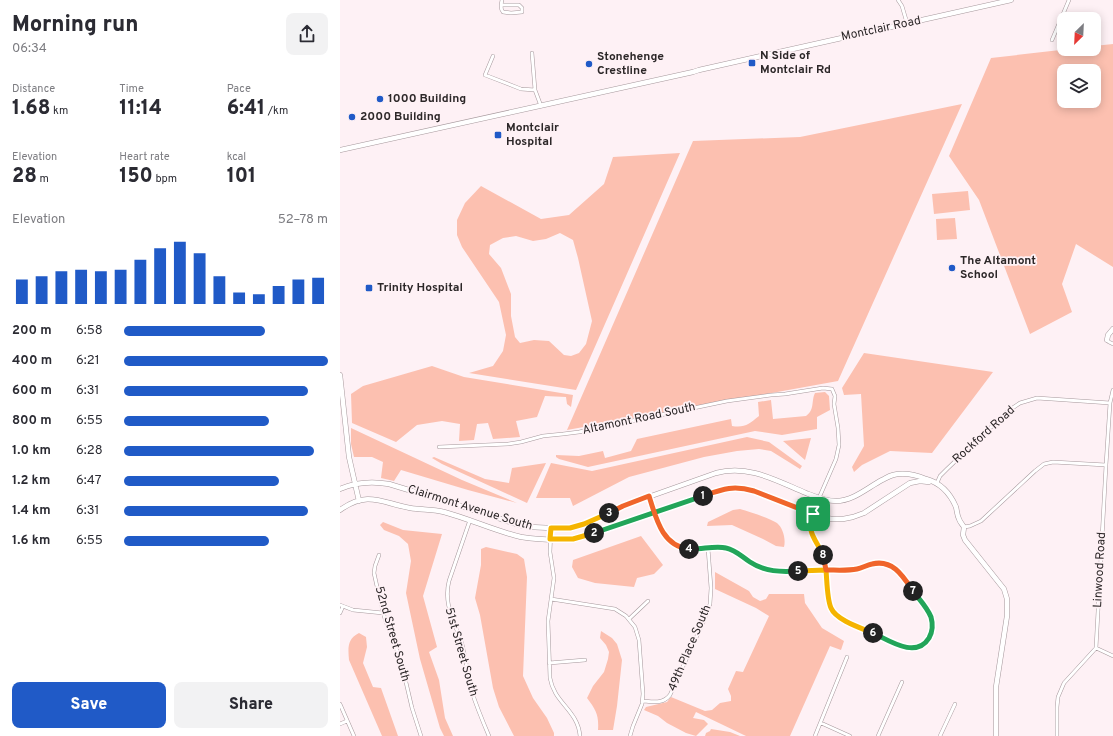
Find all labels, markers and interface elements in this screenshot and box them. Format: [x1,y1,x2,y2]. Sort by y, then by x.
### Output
text: Morning run [12,12,138,39]
north arrow [1057,12,1101,56]
map controls [1057,12,1101,108]
button: share [286,13,328,55]
street label: Montclair Road [840,13,922,45]
text: 06:34 [12,41,47,57]
place label: N Side of Montclair Rd [760,48,831,78]
place label: Stonehenge Crestline [597,49,664,79]
marker: N Side of Montclair Rd [747,58,757,68]
marker: Stonehenge Crestline [584,59,594,69]
button: layers [1057,64,1101,108]
text: Distance [12,82,55,96]
text: Time [119,82,144,96]
text: Pace [227,82,251,96]
place label: 1000 Building [388,91,466,107]
marker: 1000 Building [375,94,385,104]
text: 1.68 [12,96,50,122]
text: 11:14 [119,96,162,122]
text: 6:41 [227,96,265,122]
text: km [50,104,68,118]
text: /km [265,104,288,118]
place label: 2000 Building [360,109,441,125]
marker: 2000 Building [347,112,357,122]
place label: Montclair Hospital [506,120,559,150]
marker: Montclair Hospital [493,130,503,140]
text: Elevation [12,150,57,164]
text: Heart rate [119,150,170,164]
text: kcal [227,150,246,164]
text: 28 [12,164,37,190]
text: 150 [119,164,153,190]
text: 101 [227,164,256,190]
text: m [37,172,49,186]
text: bpm [153,172,177,186]
text: Elevation [12,212,65,228]
text: 52–78 m [278,212,328,228]
place label: The Altamont School [960,253,1036,283]
marker: The Altamont School [947,263,957,273]
place label: Trinity Hospital [377,280,463,296]
marker: Trinity Hospital [364,283,374,293]
text: 200 m [12,323,52,339]
text: 6:58 [76,323,103,339]
text: 400 m [12,353,52,369]
text: 6:21 [76,353,100,369]
text: 600 m [12,383,52,399]
text: 6:31 [76,383,99,399]
street label: Altamont Road South [581,399,697,439]
street label: Rockford Road [949,403,1019,467]
text: 800 m [12,413,52,429]
text: 6:55 [76,413,103,429]
text: 1.0 km [12,443,51,459]
text: 6:28 [76,443,103,459]
text: 1.2 km [12,473,50,489]
text: 6:47 [76,473,101,489]
street label: Clairmont Avenue South [406,481,534,535]
pin: 1 [693,486,713,506]
text: 1 [701,489,705,503]
pin [796,497,830,531]
text: 1.4 km [12,503,51,519]
text: 6:31 [76,503,99,519]
pin: 3 [599,503,619,523]
icon: arrive [802,503,824,525]
text: 3 [606,506,612,520]
pin: 2 [584,523,604,543]
text: 2 [591,526,597,540]
street label: Linwood Road [1090,532,1110,608]
text: 1.6 km [12,533,50,549]
text: 6:55 [76,533,103,549]
pin: 4 [679,539,699,559]
text: 4 [685,542,693,556]
pin: 8 [813,545,833,565]
text: 8 [820,548,826,562]
pin: 5 [788,561,808,581]
text: 5 [795,564,801,578]
pin: 7 [903,581,923,601]
street label: 52nd Street South [371,584,413,684]
text: 7 [910,584,916,598]
street label: 49th Place South [665,602,715,694]
street label: 51st Street South [441,606,481,698]
pin: 6 [863,623,883,643]
text: 6 [870,626,876,640]
button: Save [12,682,166,728]
button: Share [174,682,328,728]

